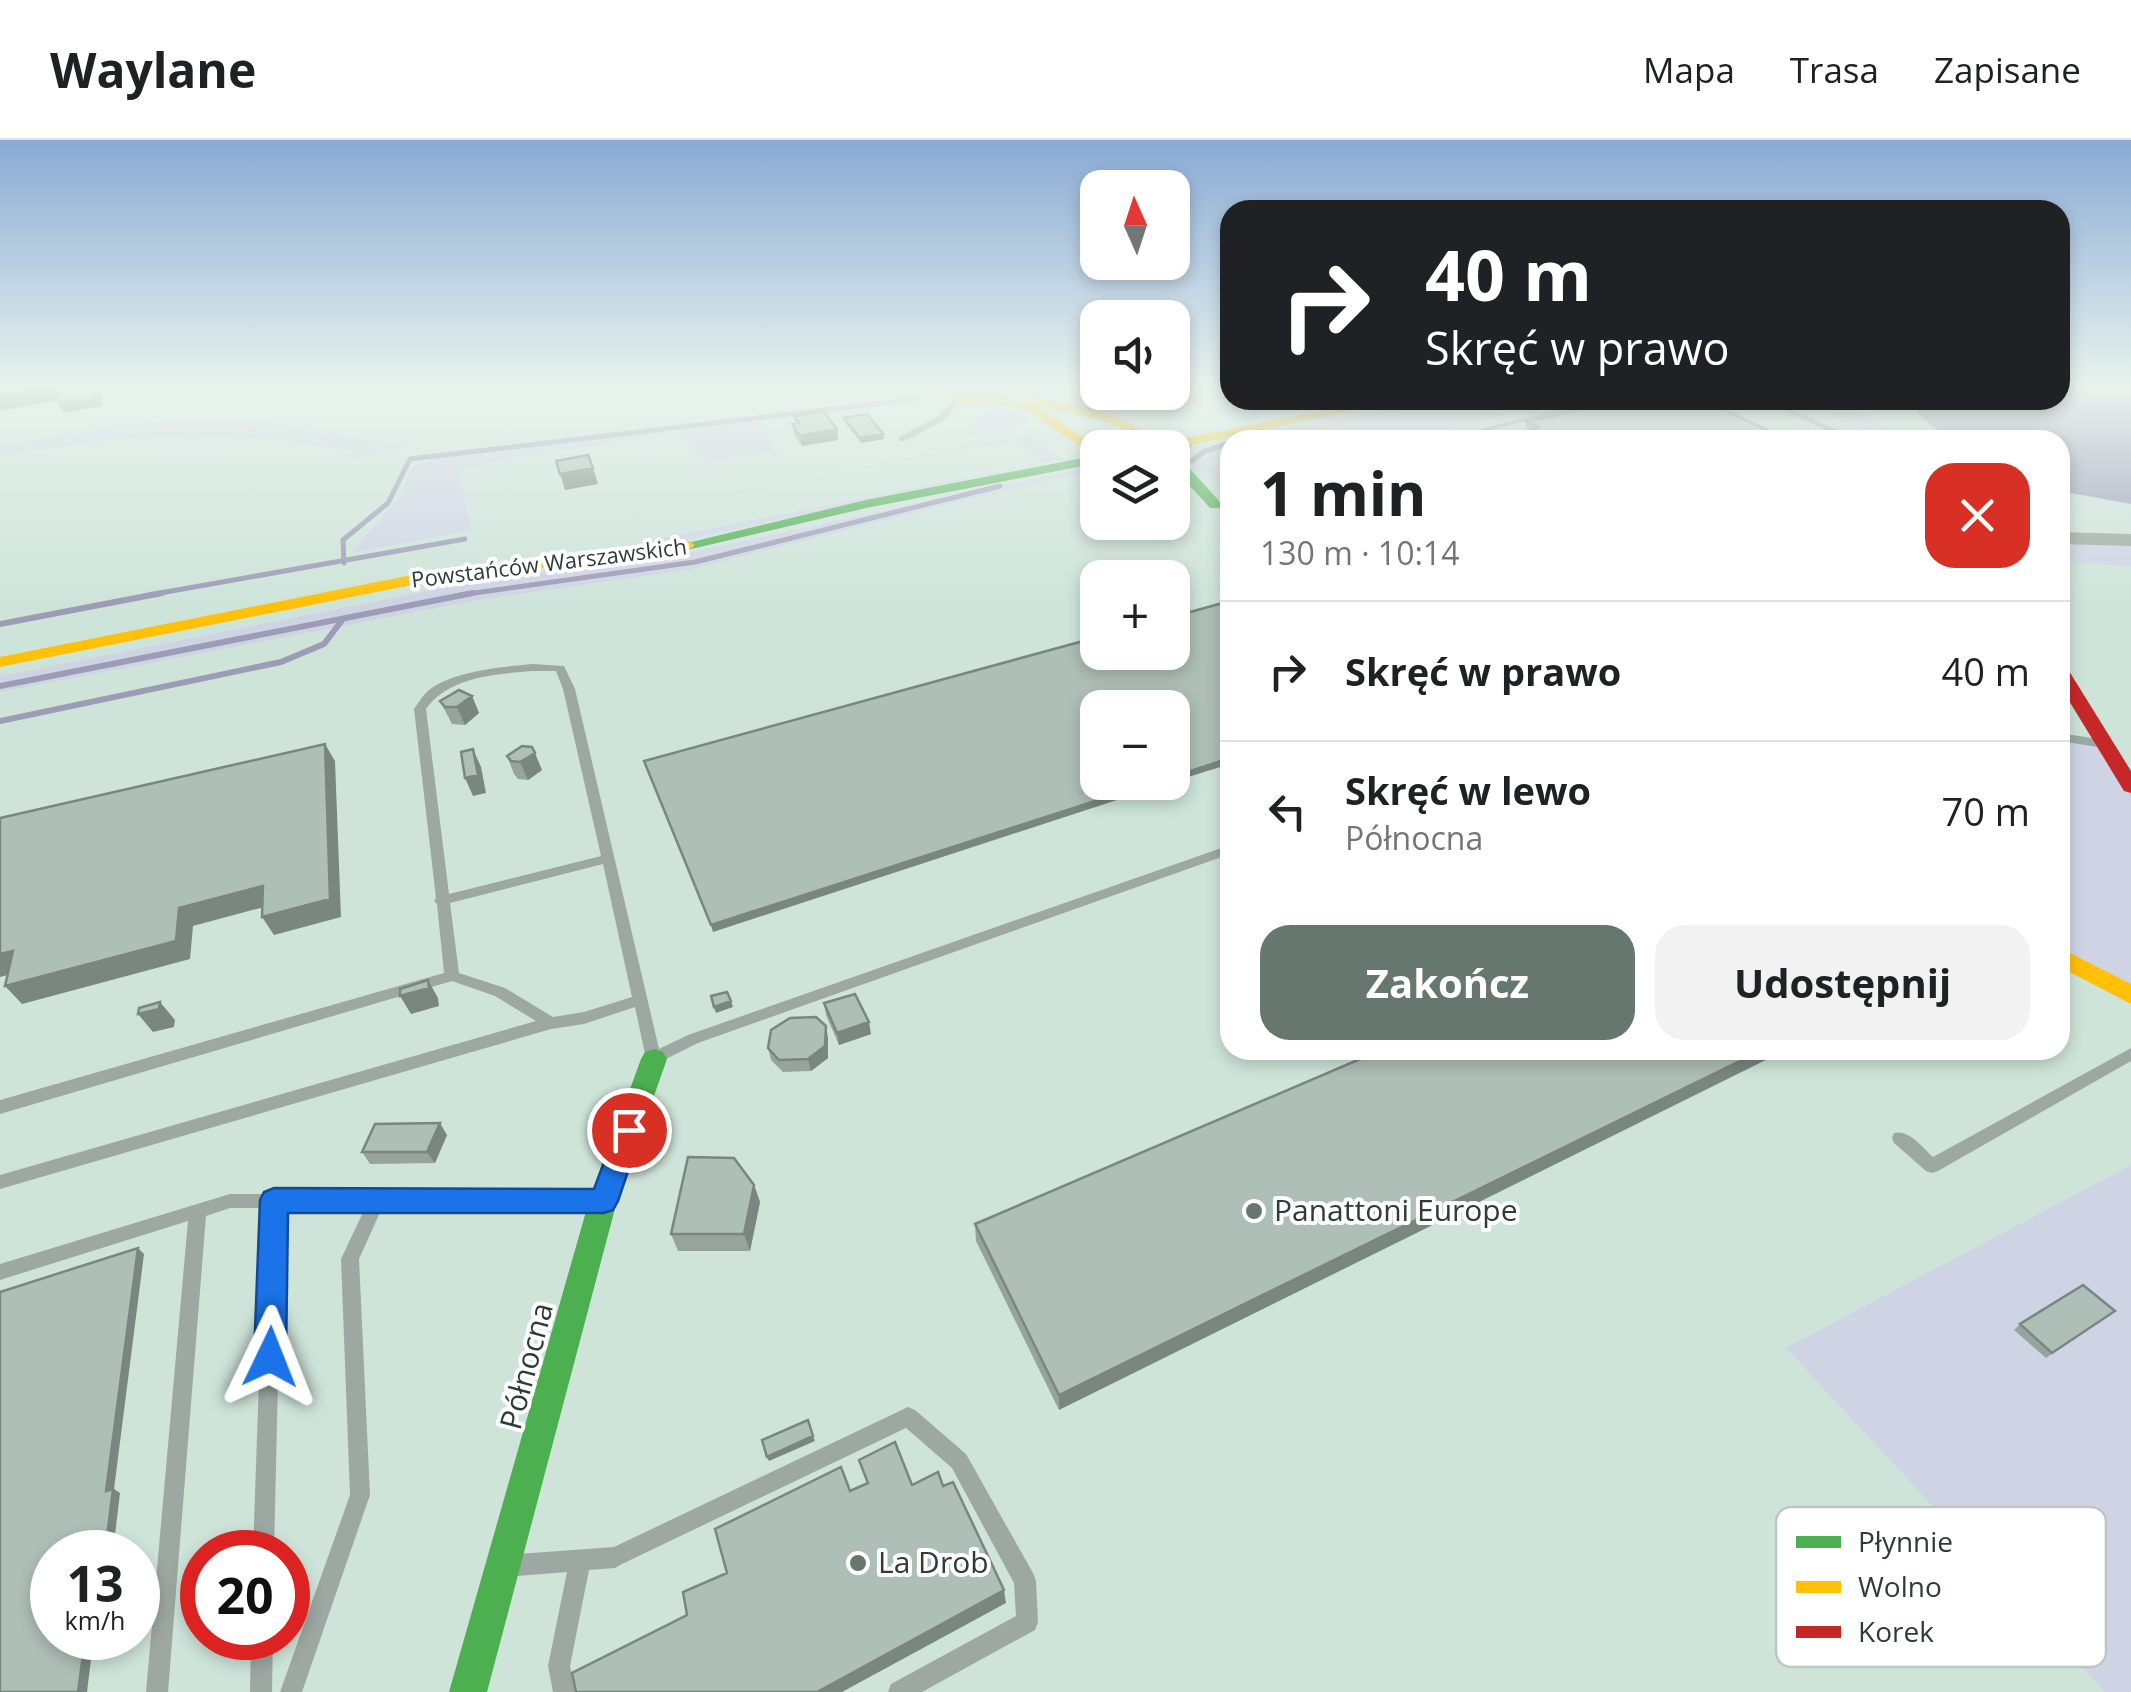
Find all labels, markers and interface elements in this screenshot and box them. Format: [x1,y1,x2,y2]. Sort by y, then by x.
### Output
text: Waylane [50,37,256,102]
text: Mapa [1643,46,1735,93]
text: Trasa [1790,46,1879,93]
text: Zapisane [1934,46,2081,93]
north arrow [1080,170,1190,280]
map controls [1080,170,1190,800]
text: 40 m [1425,226,1592,322]
icon: right [1260,240,1390,370]
button: sound [1080,300,1190,410]
text: Skręć w prawo [1425,317,1730,378]
button: layers [1080,430,1190,540]
text: 1 min [1260,452,1427,534]
button: close [1925,463,2030,568]
street label: Powstańców Warszawskich [409,530,688,594]
text: 130 m · 10:14 [1260,531,1459,574]
button: + [1080,560,1190,670]
icon: right [1260,644,1315,699]
text: Skręć w prawo [1345,645,1621,697]
text: 40 m [1941,645,2030,697]
button: − [1080,690,1190,800]
text: Skręć w lewo [1345,764,1591,816]
icon: left [1260,784,1315,839]
text: 70 m [1941,785,2030,837]
text: Północna [1345,816,1483,859]
button: Zakończ [1260,925,1635,1040]
button: Udostępnij [1655,925,2030,1040]
pin [587,1088,672,1173]
icon: arrive [602,1103,657,1158]
place label: Panattoni Europe [1274,1189,1518,1230]
marker: Panattoni Europe [1243,1200,1265,1222]
street label: Północna [489,1298,562,1433]
position arrow [218,1305,322,1409]
legend [1776,1507,2106,1667]
text: Płynnie [1858,1522,1953,1560]
speed limit sign: 20 [180,1530,310,1660]
place label: La Drob [878,1541,989,1582]
text: 13 [66,1549,124,1617]
marker: La Drob [847,1552,869,1574]
text: Wolno [1858,1567,1942,1605]
text: km/h [65,1603,125,1637]
text: Korek [1858,1612,1934,1650]

